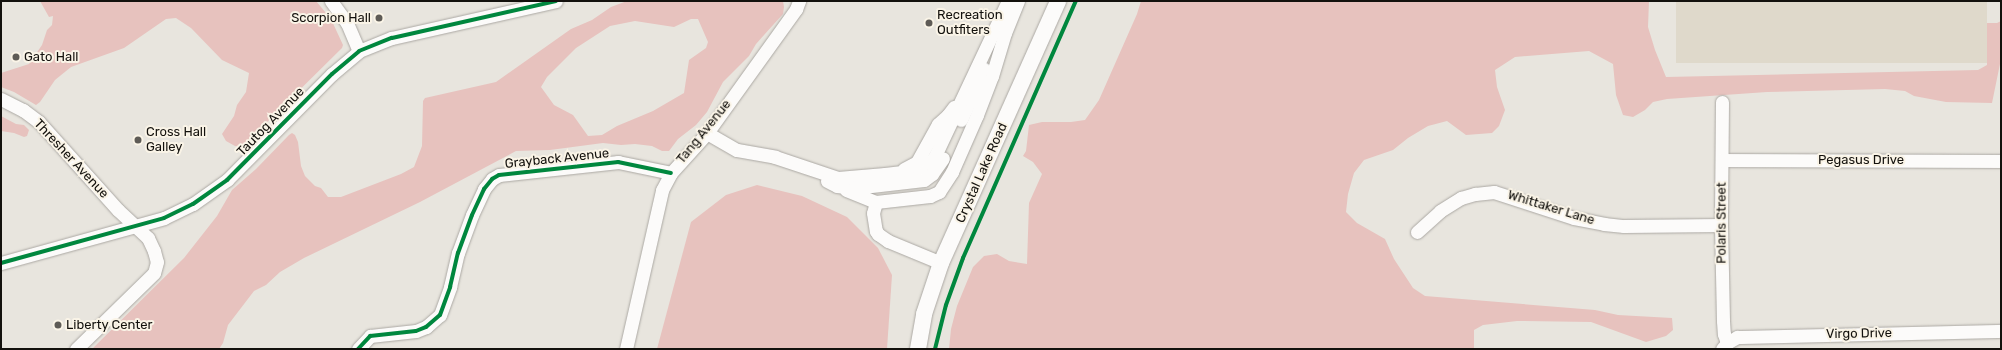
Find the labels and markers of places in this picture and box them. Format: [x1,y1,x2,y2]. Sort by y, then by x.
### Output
place label: Recreation Outfiters [937,8,1003,39]
place label: Scorpion Hall [291,10,371,26]
marker: Scorpion Hall [374,13,384,23]
marker: Recreation Outfiters [924,18,934,28]
place label: Gato Hall [24,49,78,65]
marker: Gato Hall [11,52,21,62]
place label: Cross Hall Galley [146,125,206,156]
marker: Cross Hall Galley [133,135,143,145]
place label: Liberty Center [66,317,153,333]
marker: Liberty Center [53,320,63,330]

